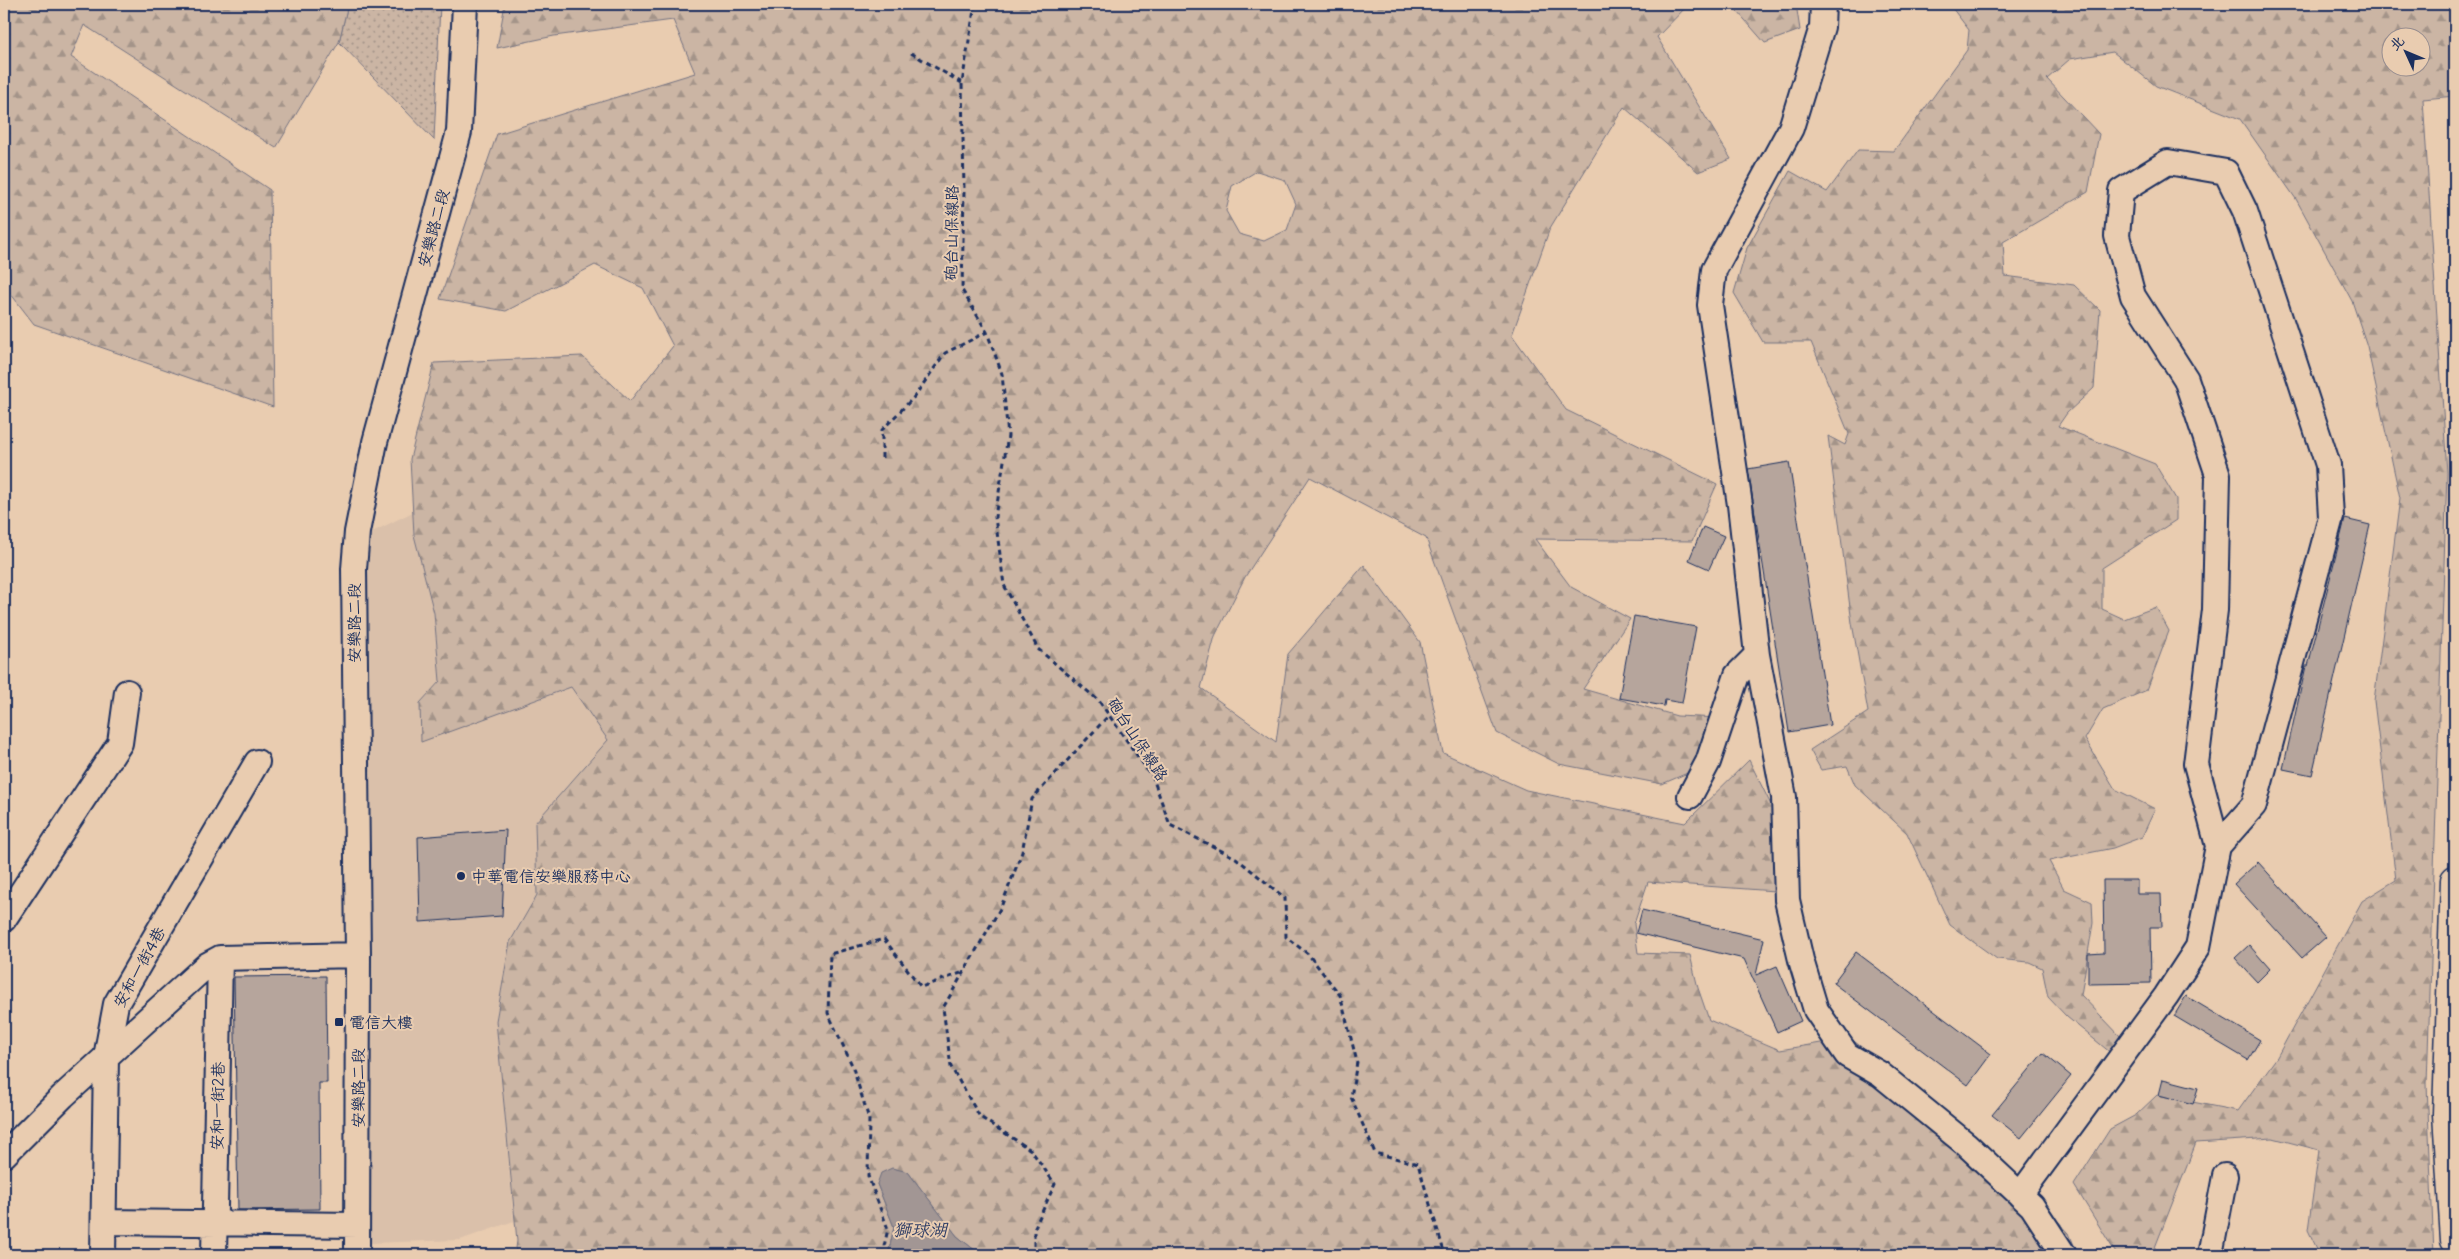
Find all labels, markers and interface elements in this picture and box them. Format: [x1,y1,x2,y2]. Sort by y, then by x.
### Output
north arrow [2382,28,2432,78]
text: 北 [2385,32,2408,54]
street label: 砲台山保線路 [940,185,962,281]
street label: 安樂路二段 [413,187,453,269]
street label: 安樂路二段 [344,583,364,663]
street label: 砲台山保線路 [1103,693,1173,785]
place label: 中華電信安樂服務中心 [471,866,631,886]
marker: 中華電信安樂服務中心 [455,870,467,882]
street label: 安和一街4巷 [109,923,169,1011]
place label: 電信大樓 [349,1012,413,1032]
marker: 電信大樓 [333,1016,345,1028]
street label: 安樂路二段 [348,1048,368,1128]
street label: 安和一街2巷 [206,1061,228,1151]
water label: 獅球湖 [893,1218,949,1241]

